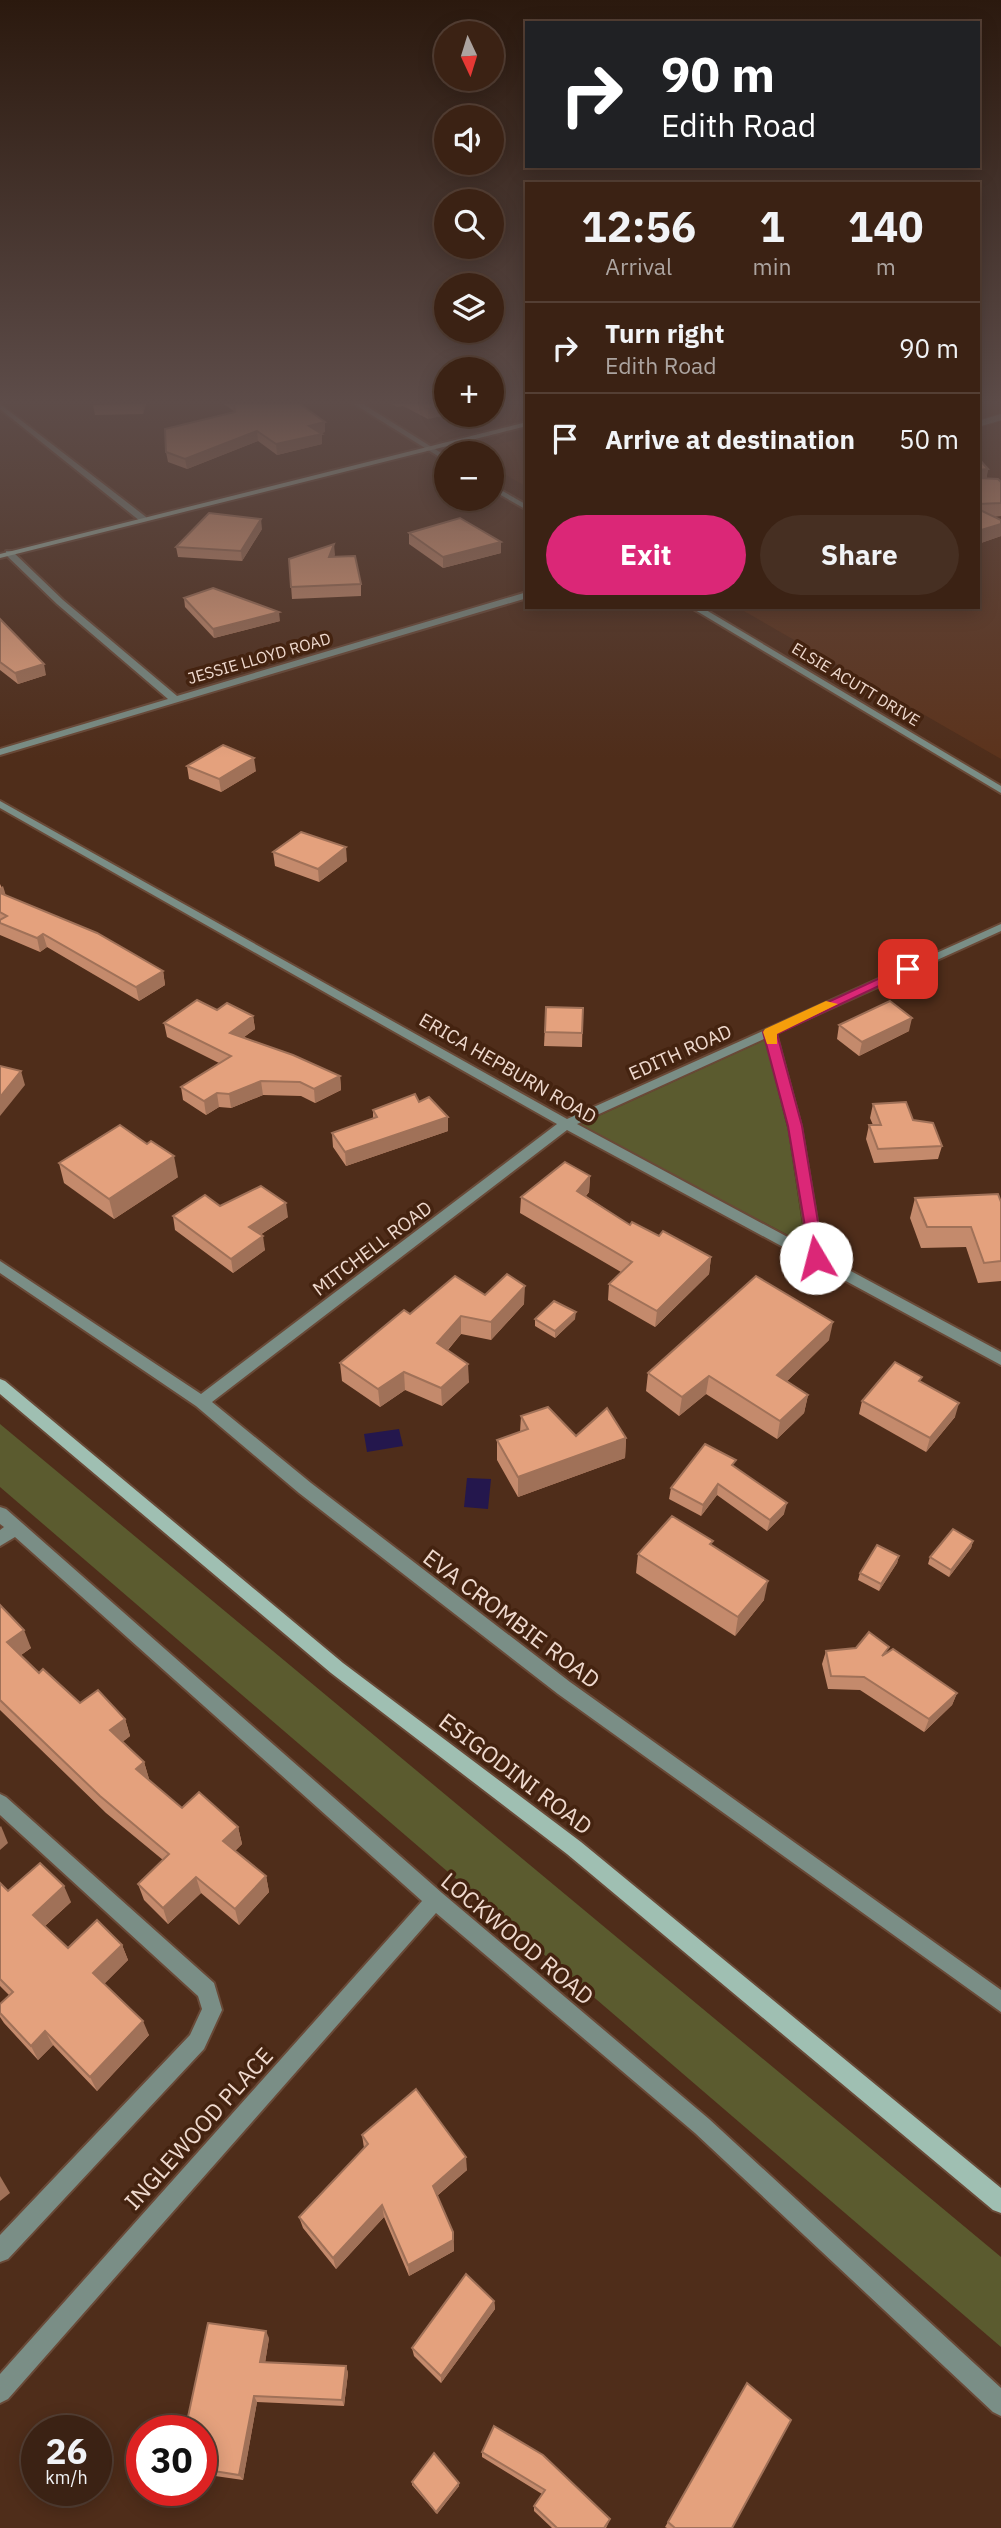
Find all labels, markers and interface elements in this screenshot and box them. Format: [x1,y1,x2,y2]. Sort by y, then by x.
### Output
north arrow [434,21,504,91]
map controls [434,21,504,511]
text: 90 m [661,42,775,105]
icon: right [546,49,637,140]
text: Edith Road [661,104,816,146]
button: sound [434,105,504,175]
button: search [434,189,504,259]
text: 12:56 [581,199,696,254]
text: 1 [759,199,785,254]
text: 140 [848,199,924,254]
text: Arrival [605,251,672,281]
text: min [753,251,791,281]
text: m [876,251,896,281]
button: layers [434,273,504,343]
text: Turn right [605,316,724,350]
icon: right [546,329,584,367]
text: 90 m [899,331,959,365]
text: Edith Road [605,350,717,380]
button: + [434,357,504,427]
icon: arrive [546,420,584,458]
text: Arrive at destination [605,422,855,456]
text: 50 m [899,422,959,456]
button: − [434,441,504,511]
button: Exit [546,515,746,595]
button: Share [760,515,959,595]
street label: JESSIE LLOYD ROAD [185,628,333,688]
street label: ELSIE ACUTT DRIVE [788,638,924,730]
pin [878,939,938,999]
icon: arrive [889,950,927,988]
street label: ERICA HEPBURN ROAD [415,1007,601,1129]
street label: EDITH ROAD [625,1019,735,1085]
street label: MITCHELL ROAD [308,1195,436,1301]
position arrow [779,1221,853,1295]
street label: EVA CROMBIE ROAD [418,1542,606,1694]
street label: ESIGODINI ROAD [433,1706,599,1840]
street label: LOCKWOOD ROAD [435,1865,601,2011]
street label: INGLEWOOD PLACE [117,2041,279,2215]
speed limit sign: 30 [126,2415,217,2506]
text: 26 [45,2428,88,2474]
text: km/h [45,2466,88,2489]

